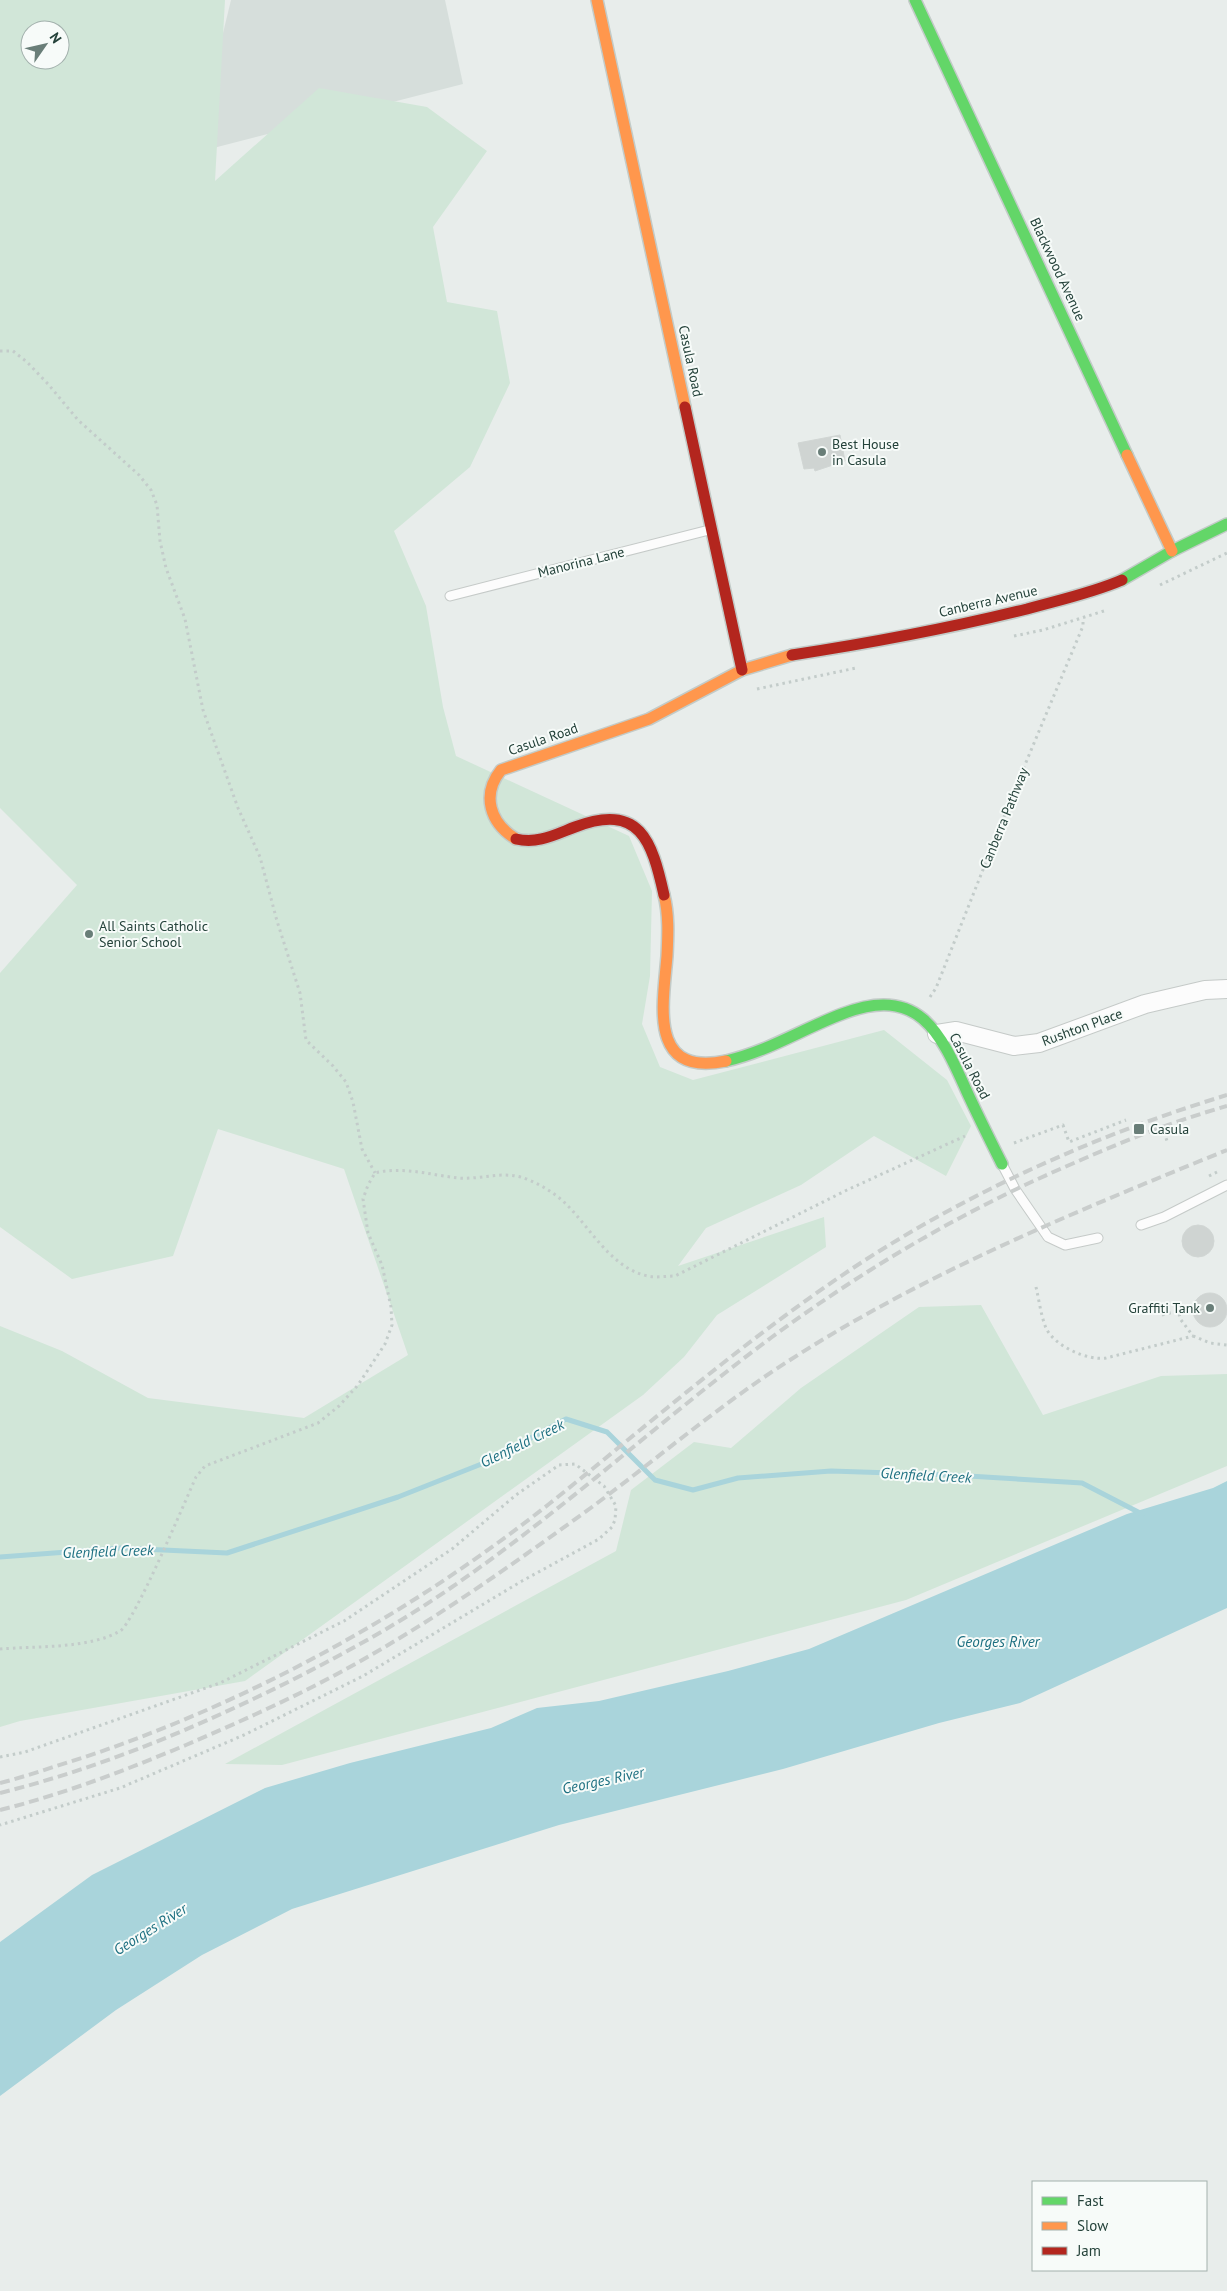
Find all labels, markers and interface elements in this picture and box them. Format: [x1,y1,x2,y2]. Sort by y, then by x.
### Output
north arrow [20,20,70,70]
text: N [46,29,66,47]
street label: Blackwood Avenue [1026,214,1090,324]
street label: Casula Road [675,324,707,398]
place label: Best House in Casula [832,435,899,469]
marker: Best House in Casula [816,446,828,458]
street label: Manorina Lane [536,543,626,581]
street label: Canberra Avenue [937,581,1039,621]
street label: Casula Road [506,719,580,759]
street label: Canberra Pathway [975,764,1033,871]
place label: All Saints Catholic Senior School [99,917,208,951]
marker: All Saints Catholic Senior School [83,928,95,940]
street label: Rushton Place [1039,1004,1125,1050]
street label: Casula Road [946,1030,994,1102]
place label: Casula [1150,1120,1189,1138]
marker: Casula [1132,1122,1146,1136]
place label: Graffiti Tank [1128,1299,1200,1317]
marker: Graffiti Tank [1204,1302,1216,1314]
water label: Glenfield Creek [477,1414,568,1472]
water label: Glenfield Creek [880,1463,973,1487]
water label: Glenfield Creek [62,1540,155,1562]
water label: Georges River [956,1632,1041,1651]
water label: Georges River [560,1762,647,1798]
water label: Georges River [110,1898,191,1959]
legend [1032,2181,1207,2271]
text: Fast [1077,2191,1104,2210]
text: Slow [1077,2216,1108,2235]
text: Jam [1076,2241,1101,2260]

